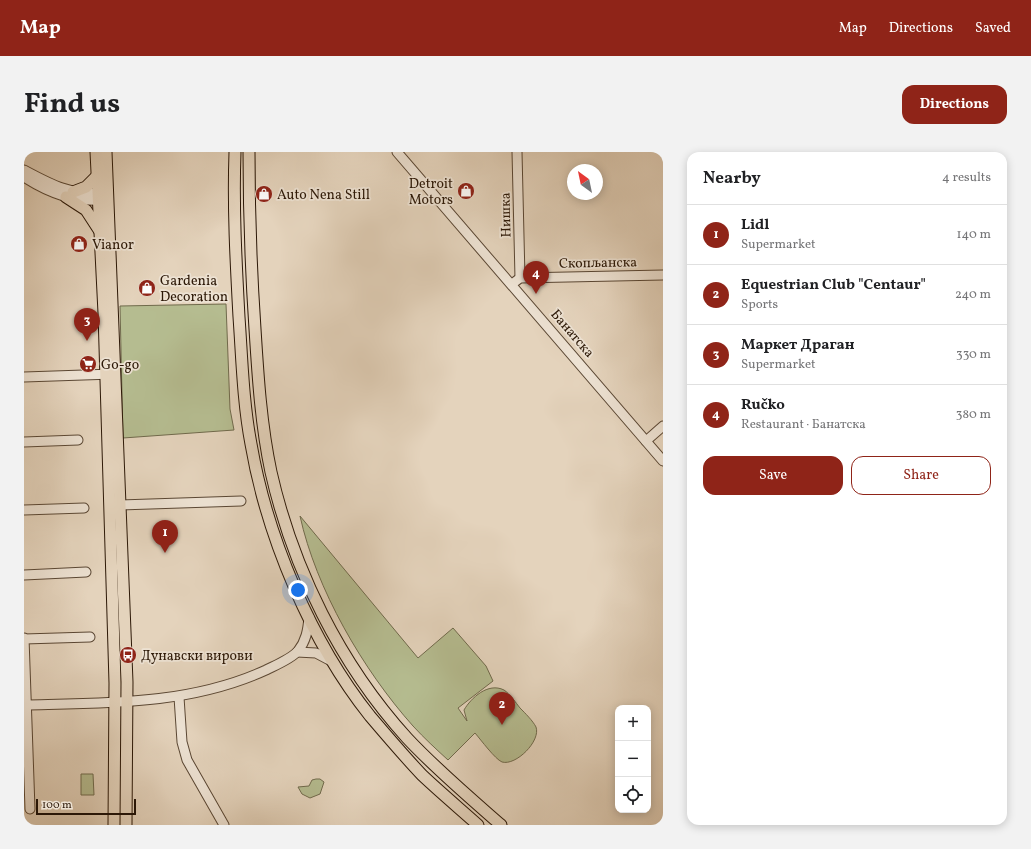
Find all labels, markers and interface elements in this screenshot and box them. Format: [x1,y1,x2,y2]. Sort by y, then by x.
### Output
text: Map [20,15,61,41]
text: Map [839,19,867,38]
text: Directions [889,19,953,38]
text: Saved [975,19,1011,38]
text: Find us [24,85,120,124]
button: Directions [902,85,1007,124]
north arrow [567,164,603,200]
text: Nearby [703,167,761,190]
text: 4 results [942,169,991,187]
place label: Detroit Motors [409,175,453,210]
shop icon: Detroit Motors [456,181,476,201]
shop icon: Auto Nena Still [254,184,274,204]
place label: Auto Nena Still [277,186,370,205]
street label: Нишка [497,192,516,238]
text: Lidl [741,215,769,236]
text: 1 [713,226,719,244]
text: 140 m [957,226,991,244]
shop icon: Vianor [69,234,89,254]
place label: Vianor [92,236,134,255]
text: Supermarket [741,236,816,254]
street label: Скопљанска [559,253,637,274]
pin: 4 [523,261,549,294]
place label: Gardenia Decoration [160,272,228,307]
text: Equestrian Club "Centaur" [741,275,926,296]
shop icon: Gardenia Decoration [137,278,157,298]
text: 2 [713,286,719,304]
text: 240 m [955,286,991,304]
text: Sports [741,296,778,314]
street label: Банатска [546,306,598,362]
pin: 3 [74,308,100,341]
text: Маркет Драган [741,335,854,356]
text: 3 [713,346,719,364]
text: 330 m [956,346,991,364]
supermarket icon: Go-go [78,354,98,374]
place label: Go-go [101,356,139,375]
text: Supermarket [741,356,816,374]
text: Ručko [741,395,785,416]
text: 4 [712,406,720,424]
text: 380 m [956,406,991,424]
text: Restaurant · Банатска [741,416,866,434]
button: Save [703,456,843,495]
button: Share [851,456,991,495]
pin: 1 [152,520,178,553]
your location [288,580,308,600]
bus stop icon: Дунавски вирови [118,645,138,665]
place label: Дунавски вирови [141,647,253,666]
pin: 2 [489,692,515,725]
map controls [615,705,651,813]
button: + [615,705,651,741]
button: − [615,741,651,777]
button: locate [615,777,651,813]
scale bar [36,797,136,816]
text: 100 m [42,798,72,813]

